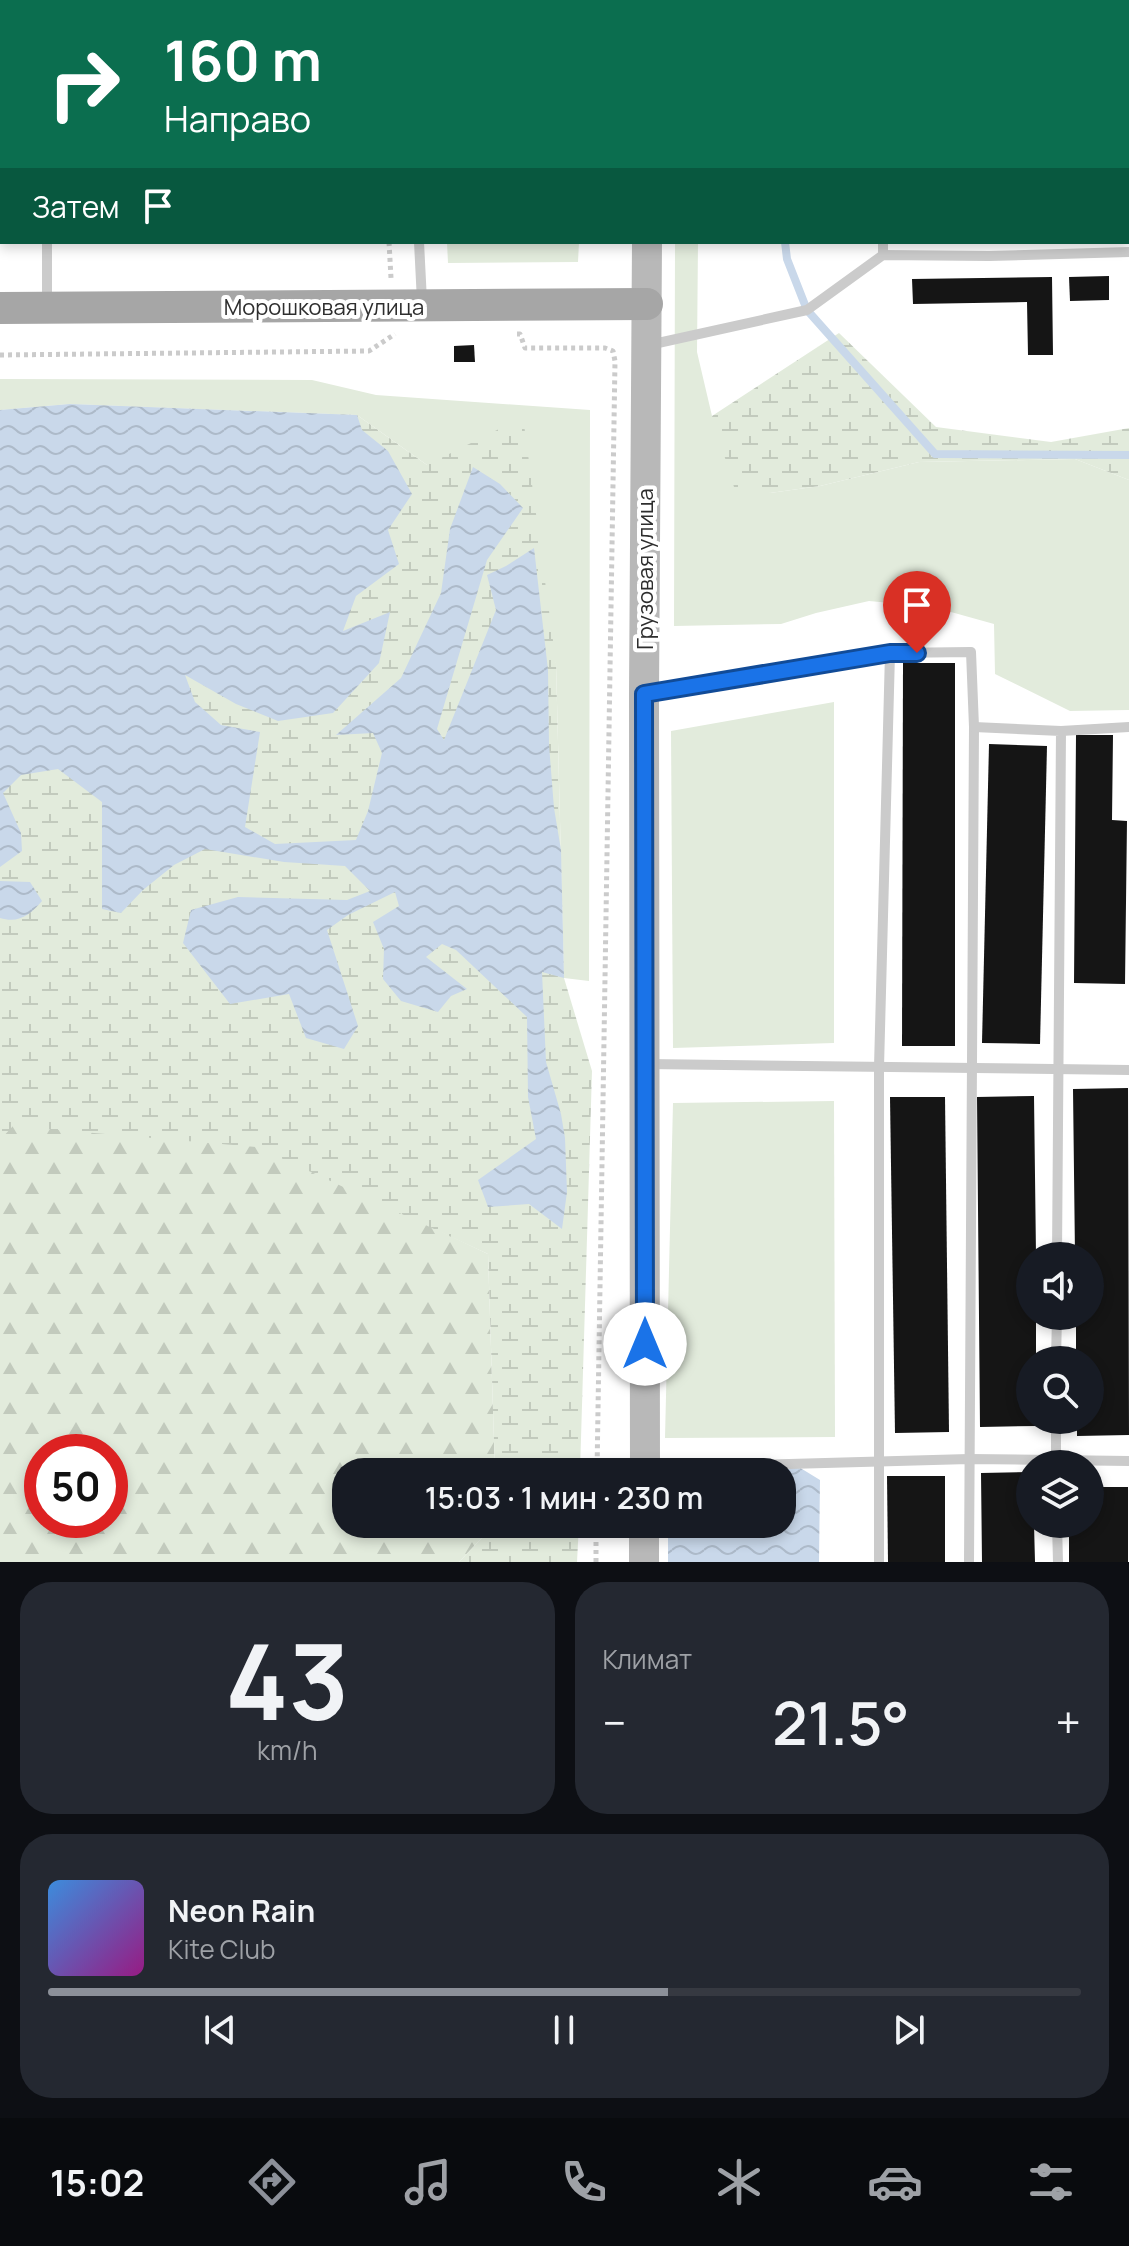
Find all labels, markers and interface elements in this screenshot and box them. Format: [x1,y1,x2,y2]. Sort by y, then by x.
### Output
text: 160 m [164,21,322,98]
icon: right [32,32,136,136]
text: Направо [164,94,311,143]
icon: arrive [136,184,180,228]
text: Затем [32,186,120,227]
street label: Морошковая улица [224,292,424,322]
street label: Грузовая улица [630,488,660,650]
pin [883,571,951,653]
icon: arrive [895,583,939,627]
map controls [1016,1242,1104,1538]
button: sound [1016,1242,1104,1330]
position arrow [603,1302,687,1386]
button: search [1016,1346,1104,1434]
speed limit sign: 50 [24,1434,128,1538]
button: layers [1016,1450,1104,1538]
text: 15:03 · 1 мин · 230 m [425,1477,703,1518]
text: 43 [225,1609,349,1751]
text: Климат [603,1641,692,1677]
text: 21.5° [772,1681,910,1763]
text: − [603,1692,626,1752]
text: + [1056,1692,1081,1752]
text: km/h [257,1732,317,1768]
text: Neon Rain [168,1890,315,1931]
text: Kite Club [168,1931,275,1967]
icon: previous [198,2008,242,2052]
icon: pause [542,2008,586,2052]
icon: next [887,2008,931,2052]
icon: directions [244,2154,300,2210]
icon: music [400,2154,456,2210]
icon: phone [556,2154,612,2210]
icon: climate [711,2154,767,2210]
icon: car [867,2154,923,2210]
icon: filters [1023,2154,1079,2210]
text: 15:02 [50,2158,144,2207]

